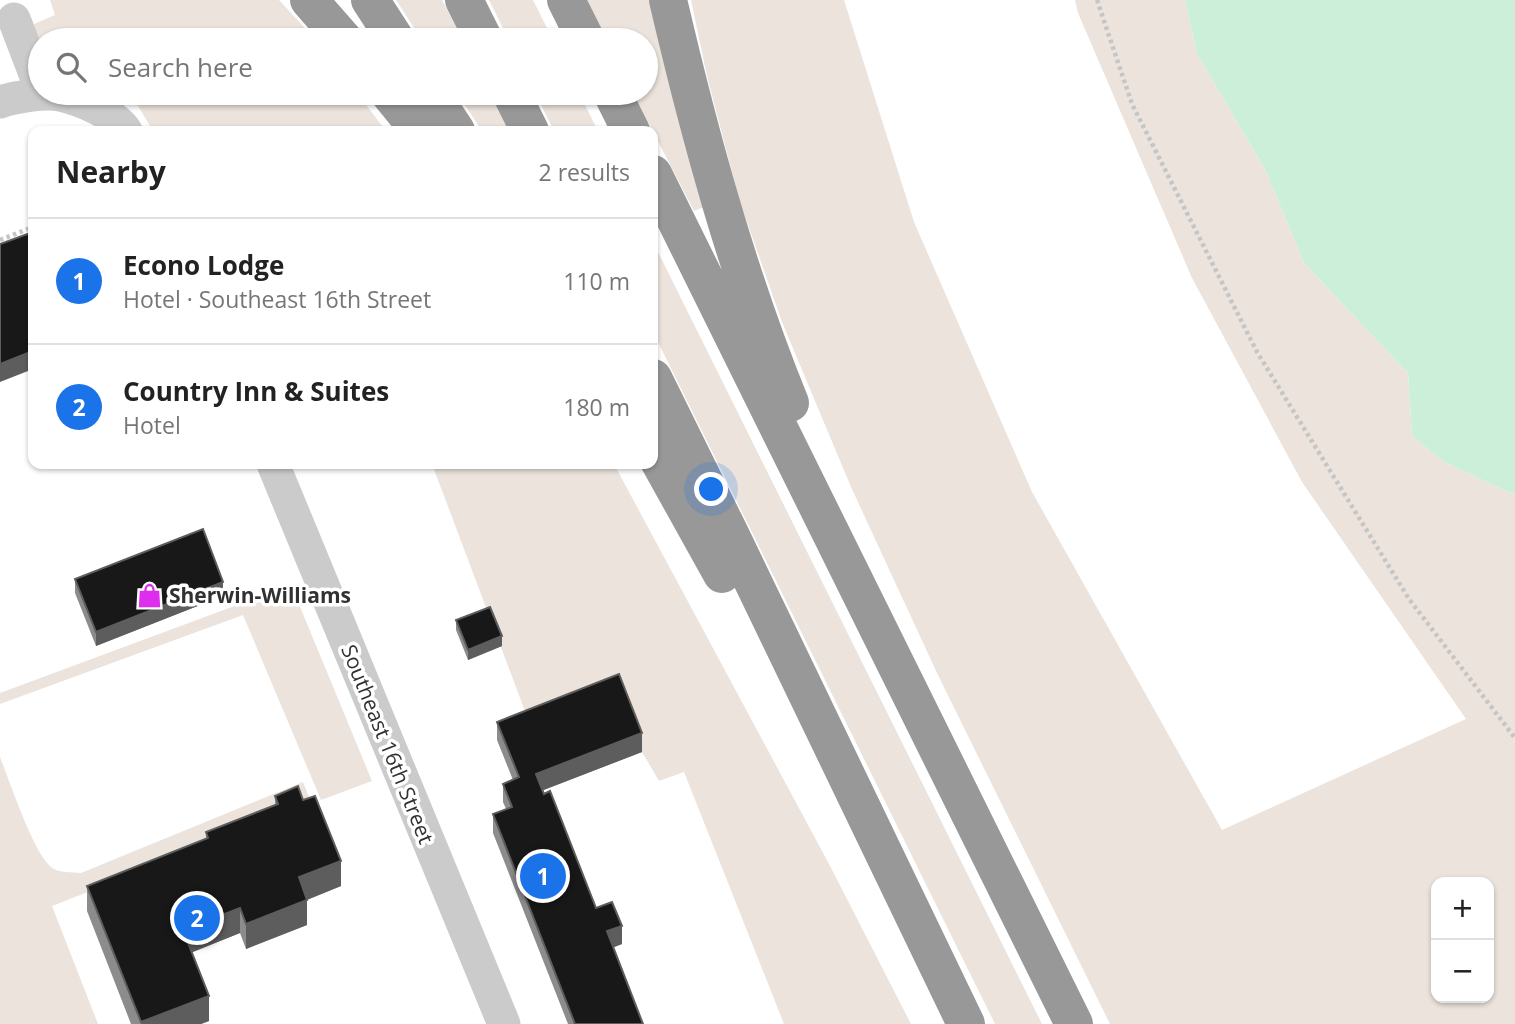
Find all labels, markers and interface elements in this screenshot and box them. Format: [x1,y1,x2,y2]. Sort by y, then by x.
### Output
search box [28,28,658,105]
icon: search [52,48,90,86]
text: Search here [108,49,253,85]
text: Nearby [56,151,166,192]
text: 2 results [539,156,630,188]
text: Econo Lodge [123,247,284,283]
text: 1 [72,265,86,297]
text: 110 m [563,265,630,297]
text: Hotel · Southeast 16th Street [123,283,431,315]
text: Country Inn & Suites [123,373,389,409]
text: 2 [72,391,86,423]
text: 180 m [563,391,630,423]
text: Hotel [123,409,181,441]
your location [694,472,728,506]
shop icon: Sherwin-Williams [135,581,163,609]
place label: Sherwin-Williams [169,581,351,609]
street label: Southeast 16th Street [335,640,441,848]
pin: 1 [520,850,566,902]
map controls [1431,877,1494,1003]
button: + [1431,877,1494,940]
pin: 2 [174,892,220,944]
button: − [1431,940,1494,1003]

